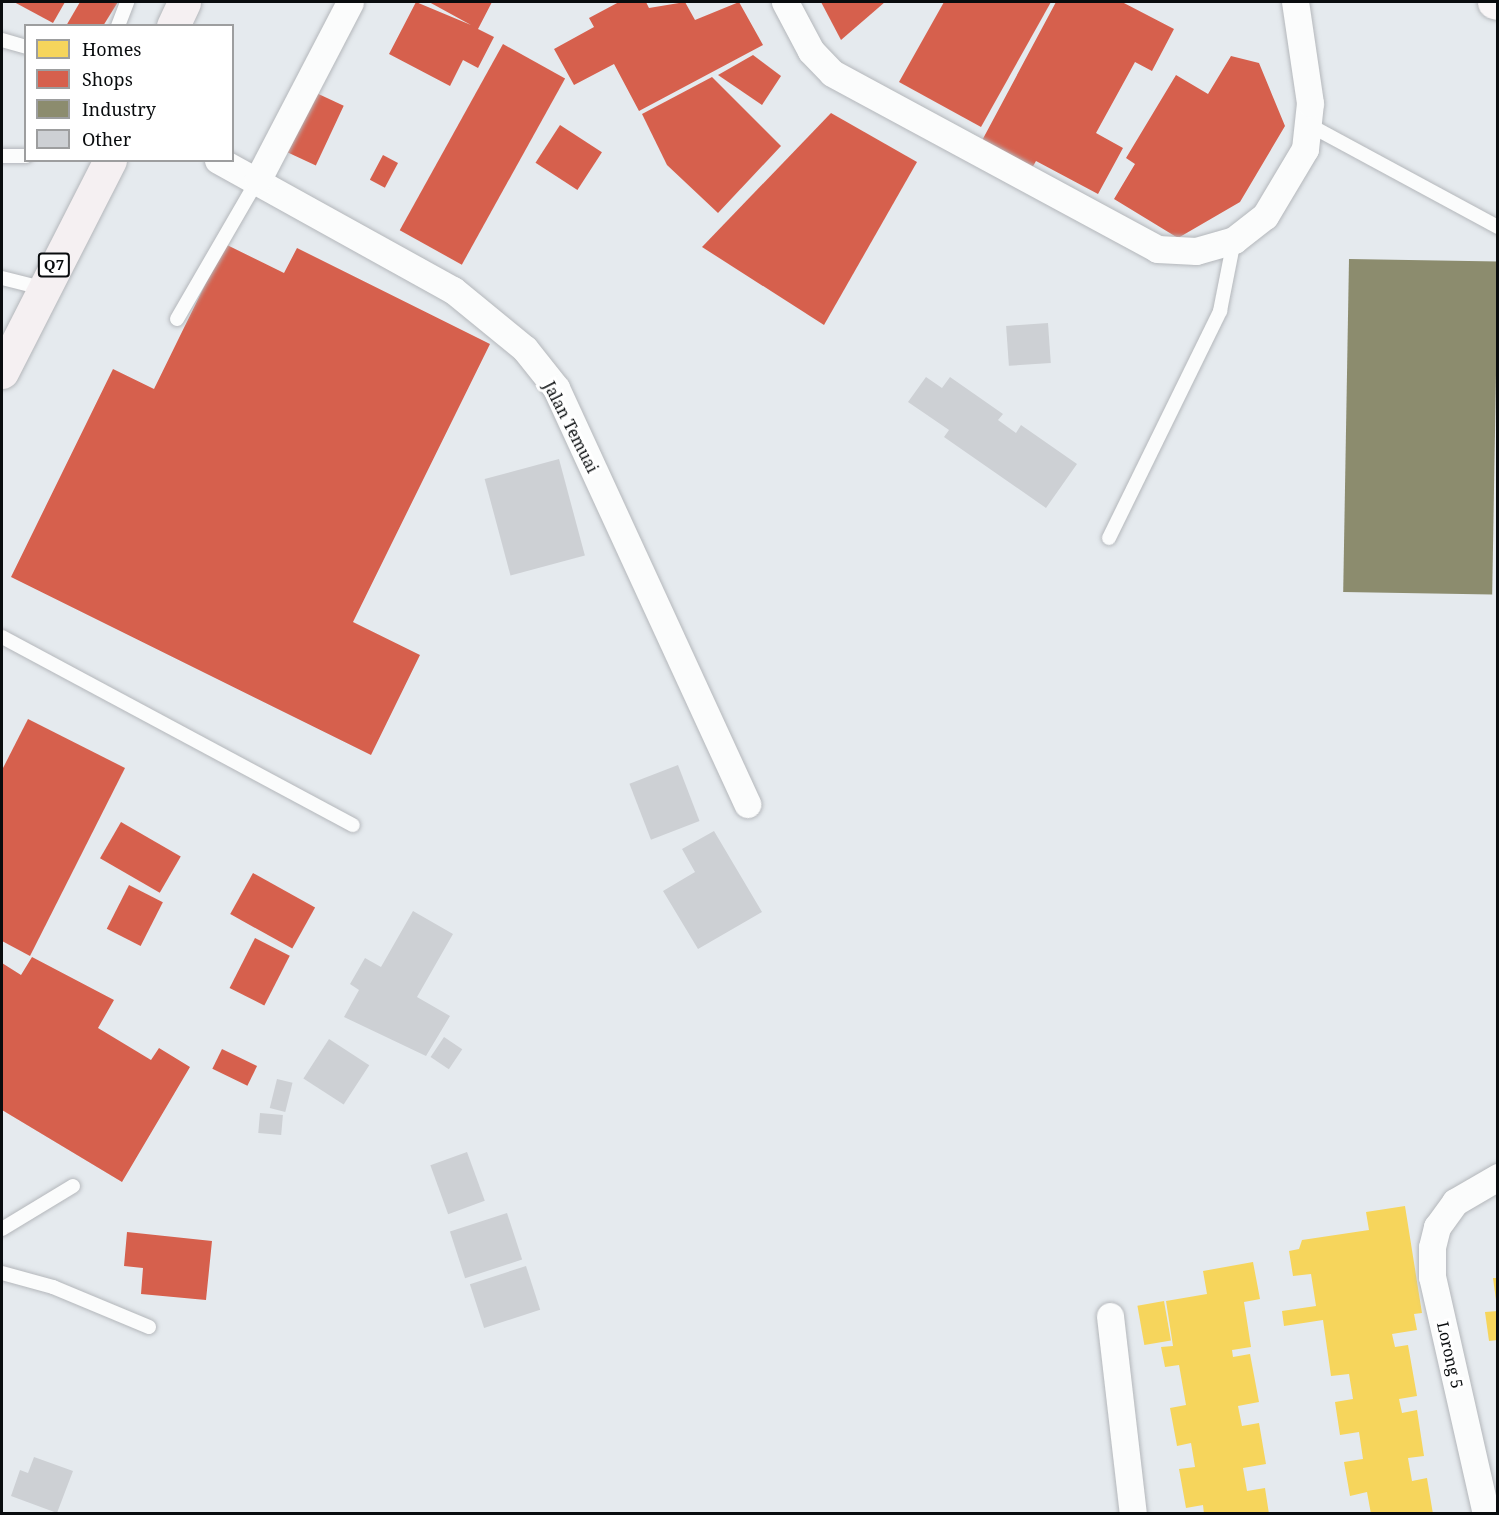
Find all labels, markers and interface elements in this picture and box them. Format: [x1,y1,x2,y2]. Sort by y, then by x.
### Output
legend [24,24,234,162]
text: Homes [82,37,141,61]
text: Shops [82,67,133,91]
text: Industry [82,97,156,121]
text: Other [82,127,131,151]
road number: Q7 [38,253,70,277]
street label: Jalan Temuai [540,378,602,476]
street label: Lorong 5 [1433,1320,1467,1390]

